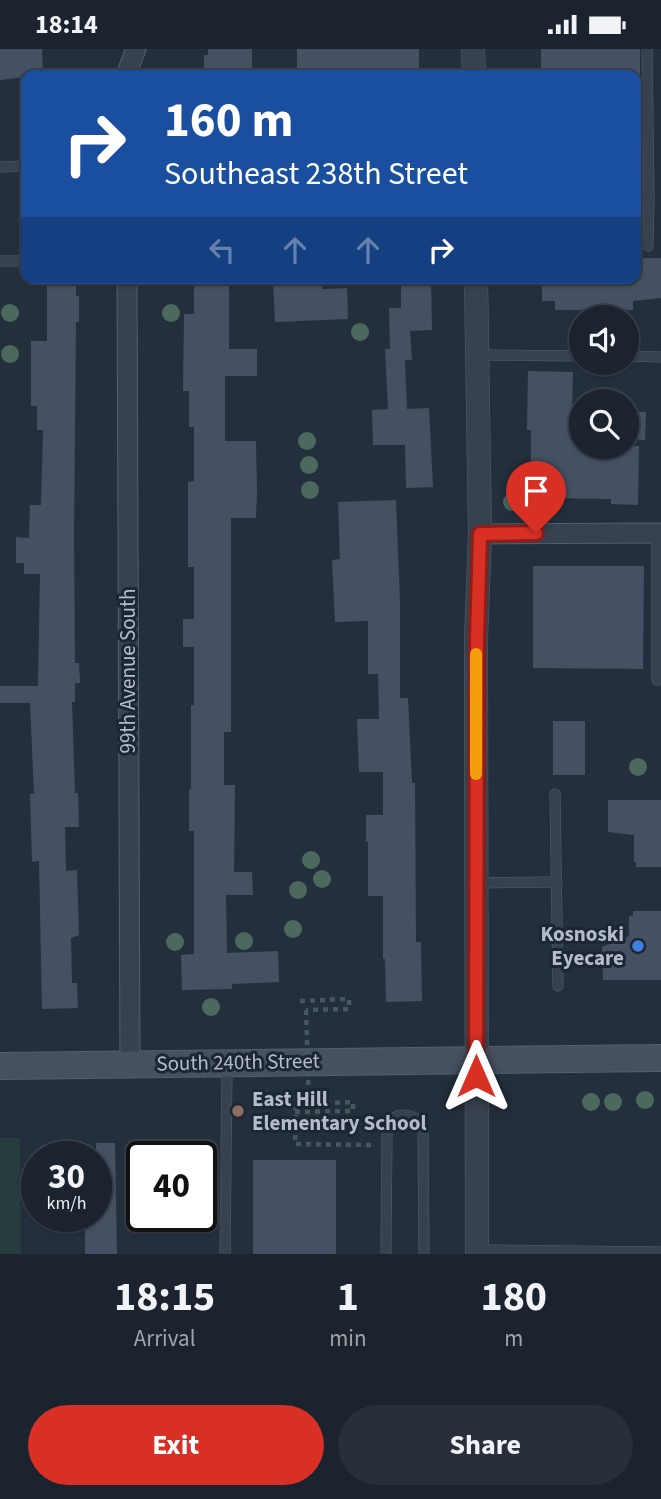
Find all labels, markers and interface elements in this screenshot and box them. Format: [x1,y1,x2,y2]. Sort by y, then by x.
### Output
text: 18:14 [35,6,98,43]
text: 160 m [164,86,293,156]
icon: right [49,98,140,189]
text: Southeast 238th Street [164,151,468,197]
icon: left [203,231,241,269]
icon: ahead [276,231,314,269]
icon: ahead [349,231,387,269]
icon: right [422,231,460,269]
map controls [569,305,639,459]
button: sound [569,305,639,375]
button: search [569,389,639,459]
pin [506,461,566,533]
icon: arrive [517,472,555,510]
street label: 99th Avenue South [113,588,143,754]
place label: Kosnoski Eyecare [540,919,624,973]
marker: Kosnoski Eyecare [630,938,646,954]
position arrow [439,1039,513,1113]
street label: South 240th Street [156,1046,320,1078]
place label: East Hill Elementary School [252,1084,426,1138]
marker: East Hill Elementary School [230,1103,246,1119]
speed limit sign: 40 [126,1141,217,1232]
text: 30 [48,1152,85,1202]
text: km/h [47,1191,86,1216]
text: 18:15 [114,1267,215,1327]
text: 1 [337,1267,359,1327]
text: 180 [480,1267,547,1327]
text: Arrival [134,1322,196,1355]
text: min [329,1322,367,1355]
text: m [504,1322,523,1355]
button: Exit [28,1405,324,1485]
button: Share [338,1405,633,1485]

